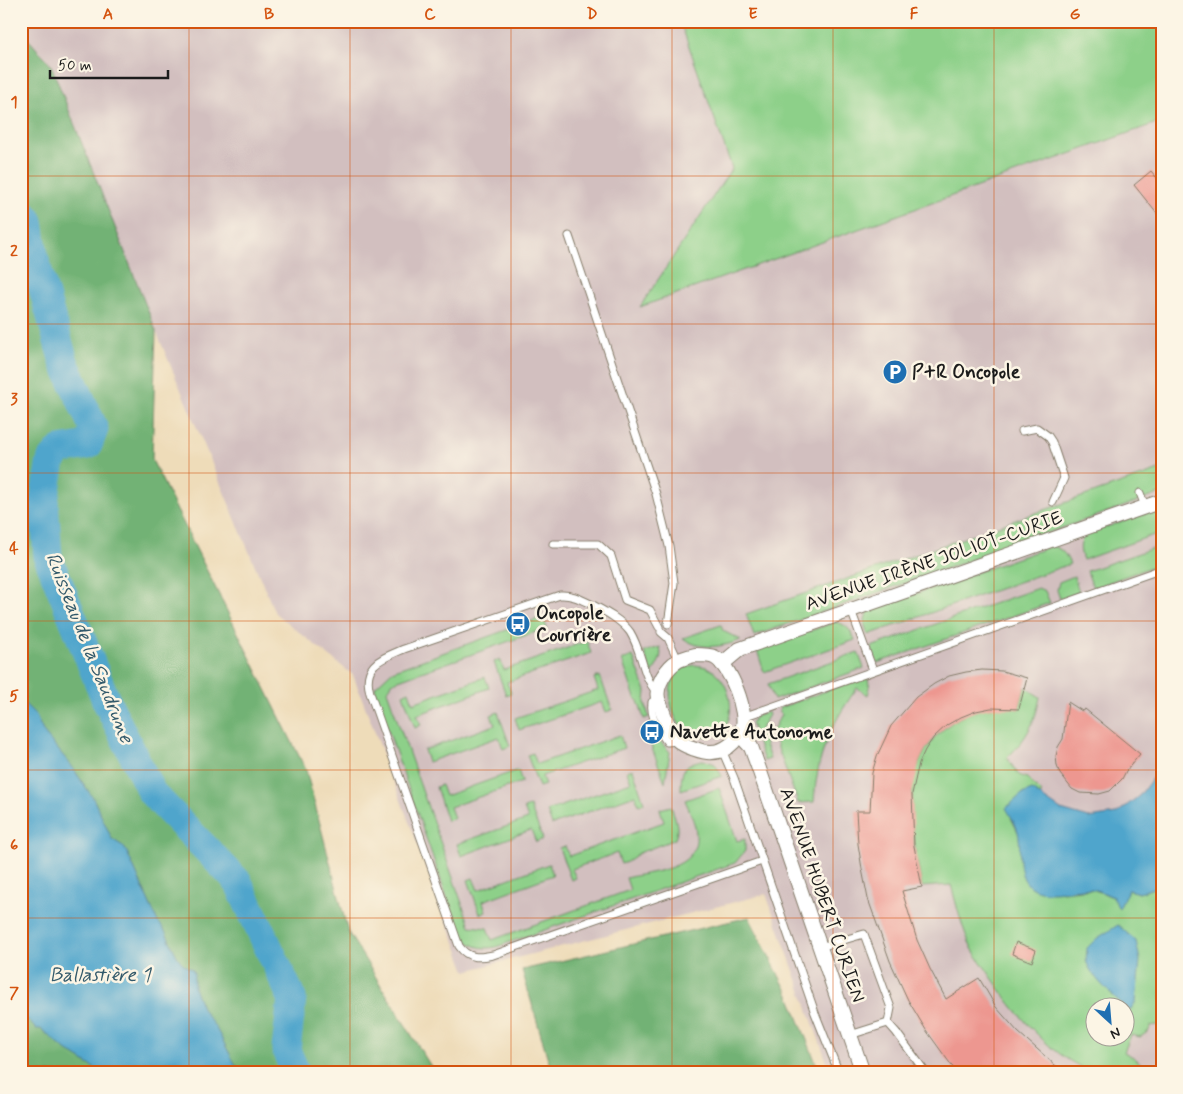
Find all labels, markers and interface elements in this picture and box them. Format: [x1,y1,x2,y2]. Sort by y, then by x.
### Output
text: A [103,4,113,25]
text: B [264,4,274,25]
text: C [424,4,436,25]
text: D [586,4,598,25]
text: E [748,4,758,25]
text: F [910,4,919,25]
text: G [1070,4,1081,25]
scale bar [50,48,168,80]
text: 50 m [58,56,92,76]
text: 1 [10,92,18,113]
text: 2 [10,241,18,262]
parking icon: P+R Oncopole [882,359,908,385]
place label: P+R Oncopole [912,360,1021,385]
text: 3 [10,389,18,410]
street label: AVENUE IRÈNE JOLIOT-CURIE [802,505,1066,617]
text: 4 [9,538,19,559]
water label: Ruisseau de la Saudrune [38,549,140,748]
place label: Oncopole Courrière [536,601,612,648]
bus stop icon: Oncopole Courrière [505,611,531,637]
text: 5 [9,686,19,707]
bus stop icon: Navette Autonome [639,719,665,745]
place label: Navette Autonome [670,720,833,745]
street label: AVENUE HUBERT CURIEN [773,784,871,1006]
text: 6 [10,835,18,856]
water label: Ballastière 1 [50,962,152,989]
text: 7 [9,983,19,1004]
north arrow [1086,996,1136,1046]
text: N [1107,1023,1123,1043]

